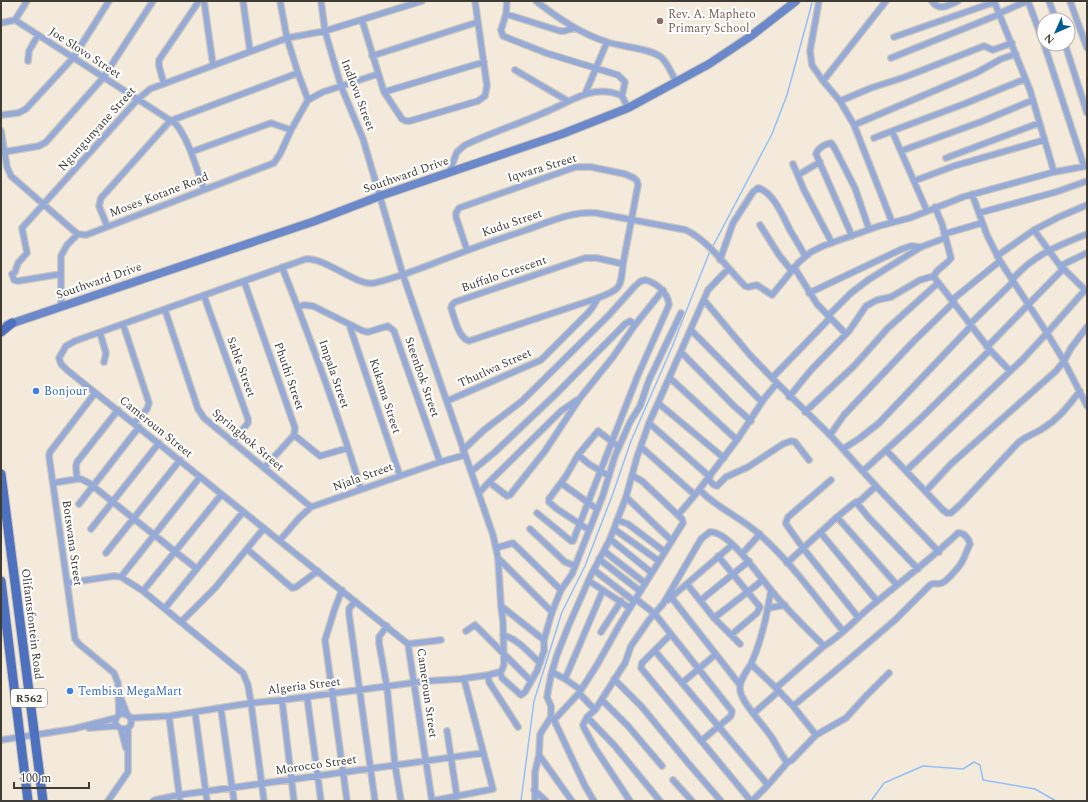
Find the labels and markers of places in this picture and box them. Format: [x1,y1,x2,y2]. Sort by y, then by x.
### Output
place label: Rev. A. Mapheto Primary School [668,5,756,38]
marker: Rev. A. Mapheto Primary School [655,16,665,26]
place label: Bonjour [44,382,87,401]
marker: Bonjour [31,386,41,396]
place label: Tembisa MegaMart [78,682,182,701]
marker: Tembisa MegaMart [65,686,75,696]

